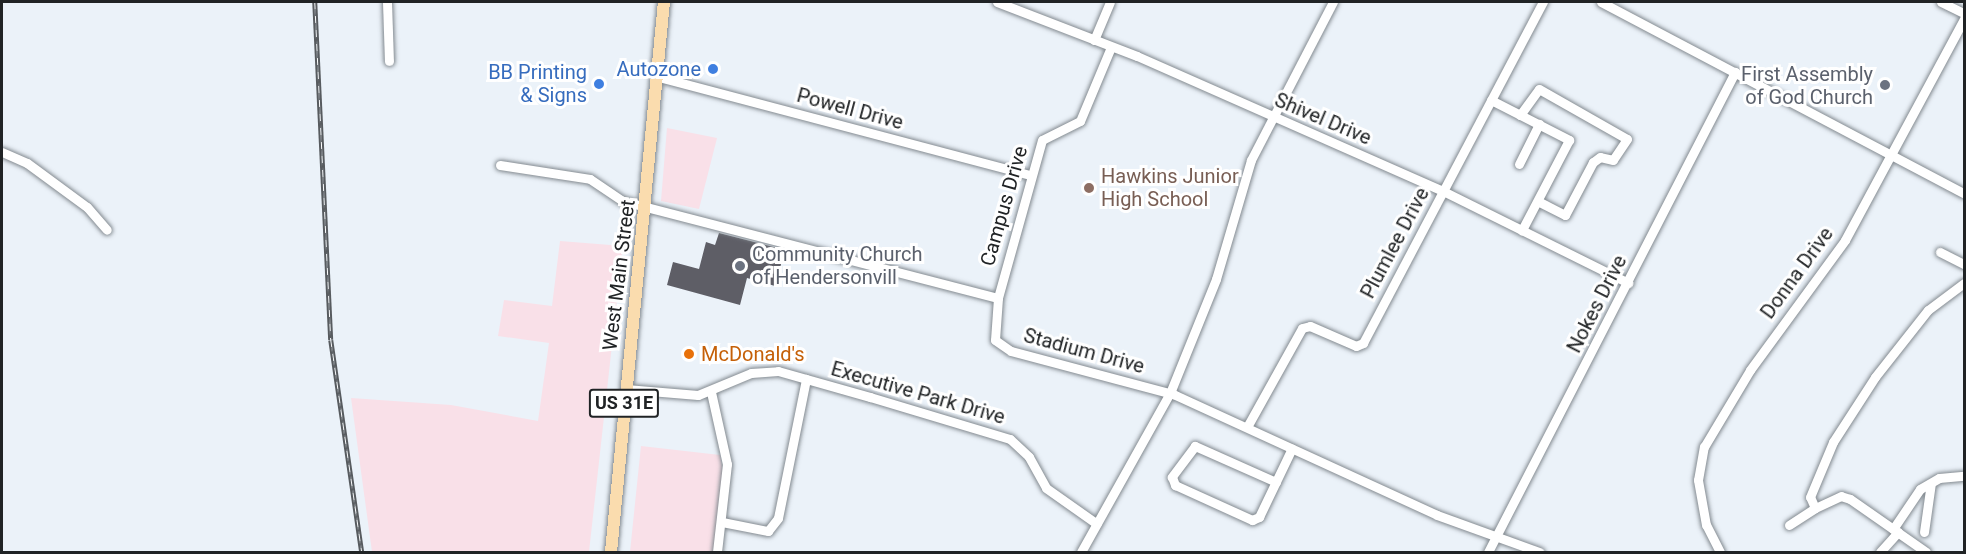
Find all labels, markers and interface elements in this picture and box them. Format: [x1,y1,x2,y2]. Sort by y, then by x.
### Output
place label: Autozone [617,57,701,81]
place label: BB Printing & Signs [488,60,587,107]
marker: Autozone [706,62,720,76]
place label: First Assembly of God Church [1741,62,1873,109]
marker: BB Printing & Signs [592,77,606,91]
marker: First Assembly of God Church [1878,78,1892,92]
street label: Powell Drive [794,83,906,135]
street label: Shivel Drive [1271,88,1375,150]
street label: Campus Drive [975,143,1033,269]
place label: Hawkins Junior High School [1101,164,1239,211]
marker: Hawkins Junior High School [1082,181,1096,195]
street label: Plumlee Drive [1356,184,1434,302]
street label: West Main Street [598,198,640,352]
street label: Donna Drive [1756,223,1838,323]
place label: Community Church of Hendersonvill [752,243,923,290]
street label: Nokes Drive [1562,251,1632,357]
marker: Community Church of Hendersonvill [733,259,747,273]
street label: Stadium Drive [1021,323,1147,379]
place label: McDonald's [701,342,805,366]
marker: McDonald's [682,347,696,361]
street label: Executive Park Drive [828,357,1008,429]
road number: US 31E [588,388,660,418]

